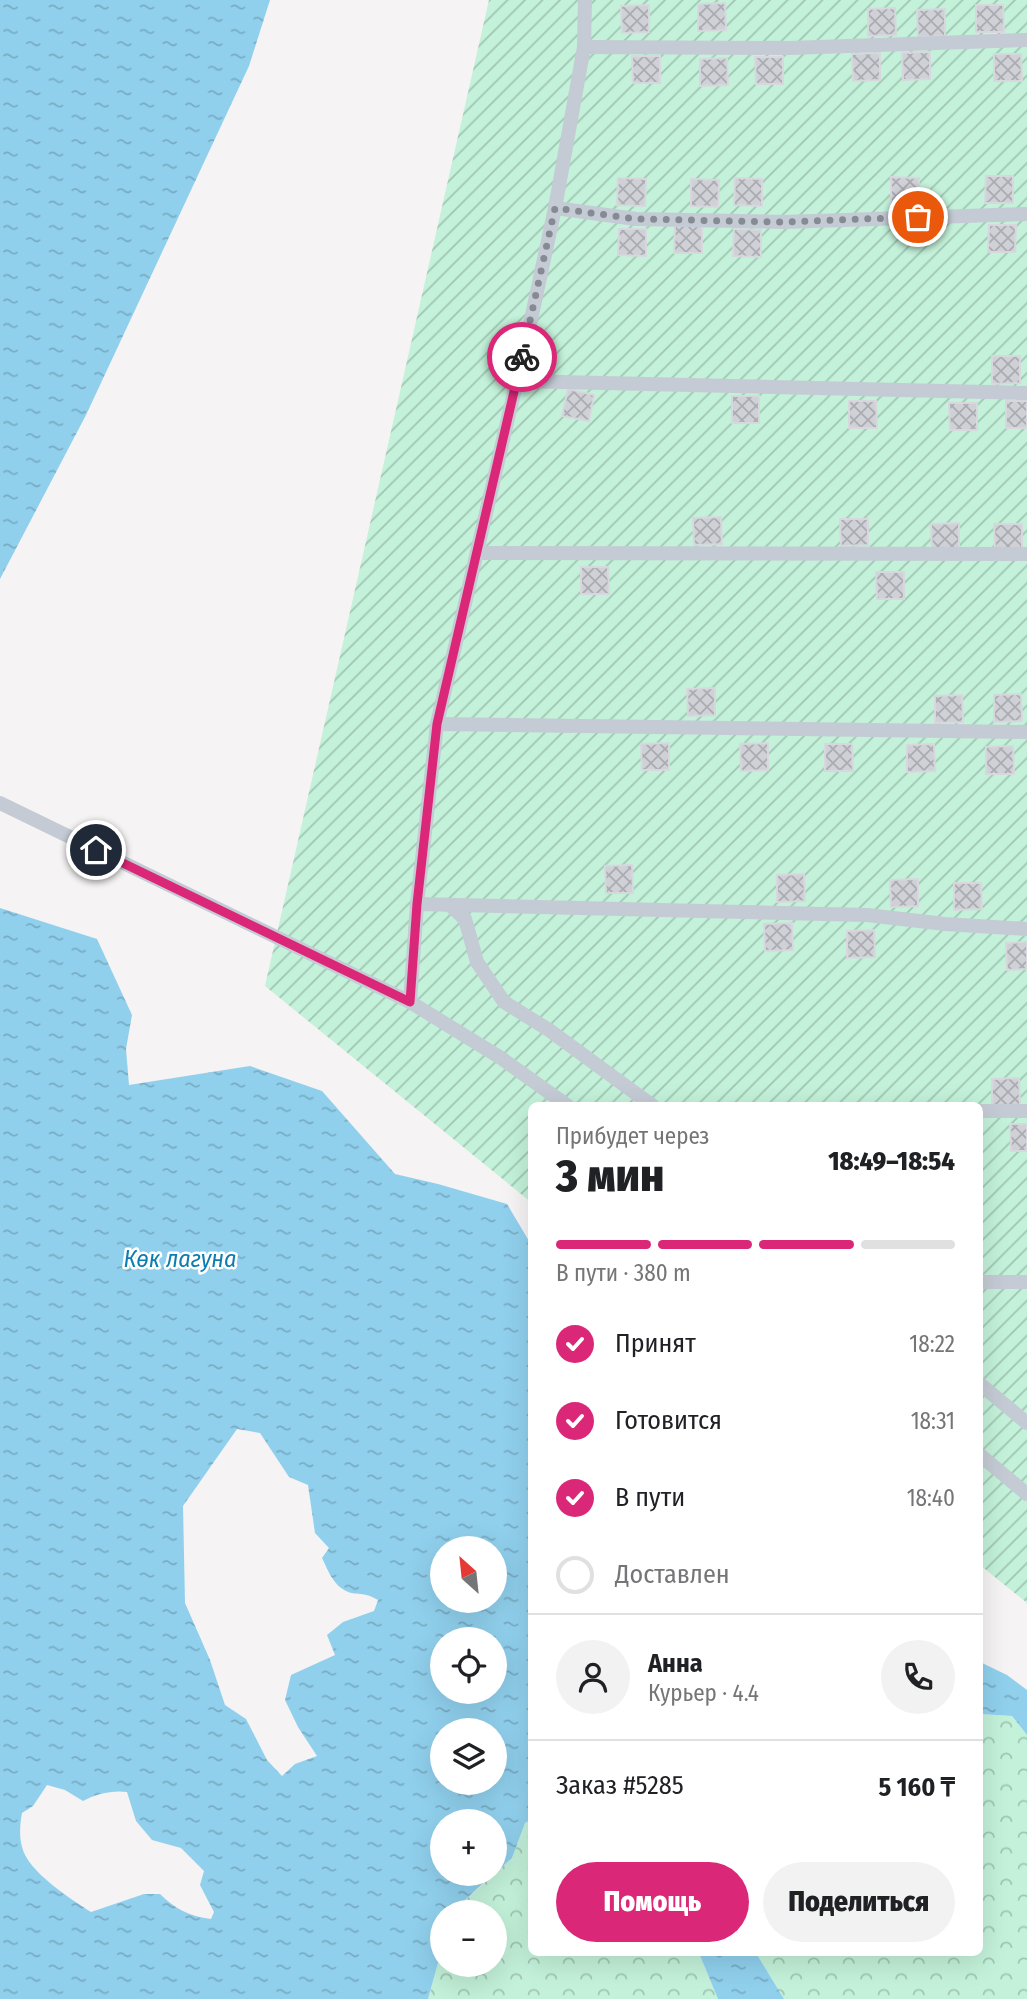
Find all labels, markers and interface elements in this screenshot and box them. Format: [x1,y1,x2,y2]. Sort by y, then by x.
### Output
pin [888,187,948,247]
icon: bag [899,198,937,236]
courier [487,322,557,392]
icon: bike [503,338,541,376]
pin [66,820,126,880]
icon: home [77,831,115,869]
text: Прибудет через [556,1122,709,1150]
text: 18:49–18:54 [828,1146,955,1177]
text: 3 мин [556,1148,664,1203]
water label: Көк лагуна [124,1245,236,1273]
text: В пути · 380 m [556,1259,691,1287]
icon: check [556,1325,594,1363]
text: Принят [615,1328,696,1359]
text: 18:22 [909,1330,955,1358]
icon: check [556,1402,594,1440]
text: Готовится [615,1405,722,1436]
text: 18:31 [911,1407,955,1435]
icon: check [556,1479,594,1517]
text: В пути [615,1482,685,1513]
text: 18:40 [907,1484,955,1512]
north arrow [430,1536,508,1614]
map controls [430,1536,507,1977]
text: Доставлен [615,1559,730,1590]
button: locate [430,1627,507,1704]
button: person [556,1640,630,1714]
button: phone [881,1640,955,1714]
text: Анна [648,1648,703,1679]
text: Курьер · 4.4 [648,1679,759,1707]
button: layers [430,1718,507,1795]
text: Заказ #5285 [556,1770,684,1801]
text: 5 160 ₸ [878,1772,955,1803]
button: + [430,1809,507,1886]
button: Помощь [556,1862,749,1942]
button: Поделиться [763,1862,955,1942]
button: − [430,1900,507,1977]

